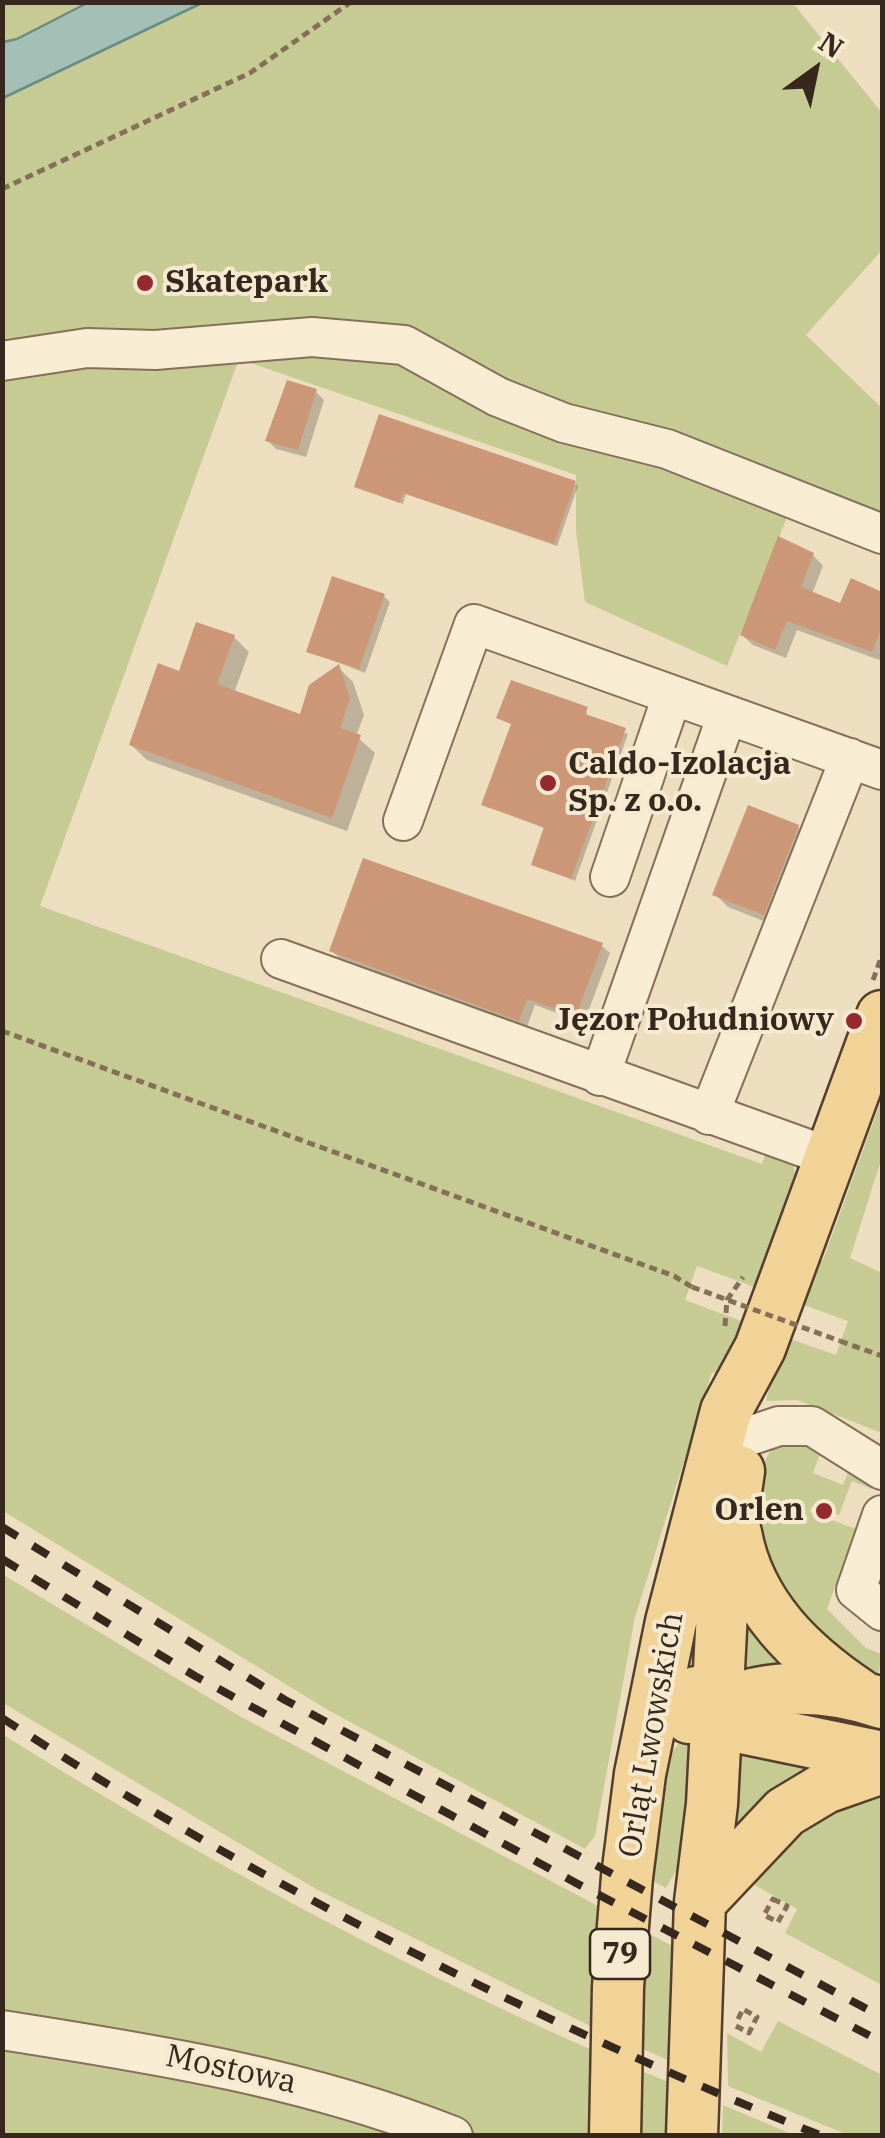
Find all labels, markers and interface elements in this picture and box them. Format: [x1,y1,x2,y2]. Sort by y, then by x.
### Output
north arrow [765,20,865,120]
text: N [812,23,851,66]
place label: Skatepark [165,264,328,302]
marker: Skatepark [134,272,156,294]
place label: Caldo-Izolacja Sp. z o.o. [568,746,791,821]
marker: Caldo-Izolacja Sp. z o.o. [537,772,559,794]
place label: Jęzor Południowy [555,1002,834,1040]
marker: Jęzor Południowy [843,1010,865,1032]
place label: Orlen [714,1492,804,1530]
marker: Orlen [813,1500,835,1522]
street label: Orląt Lwowskich [611,1609,693,1861]
road number: 79 [590,1929,650,1979]
street label: Mostowa [162,2037,300,2103]

